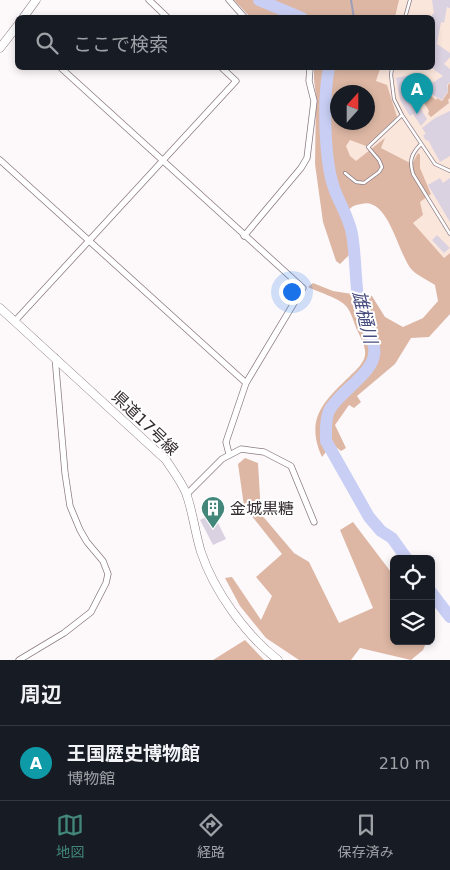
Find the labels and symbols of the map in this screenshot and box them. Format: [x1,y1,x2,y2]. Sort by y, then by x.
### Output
pin: A [401,73,433,114]
north arrow [330,85,375,130]
your location [279,279,305,305]
water label: 雄樋川 [348,288,382,348]
street label: 県道17号線 [108,387,182,459]
building icon: 金城黒糖 [200,495,226,529]
place label: 金城黒糖 [230,499,294,518]

